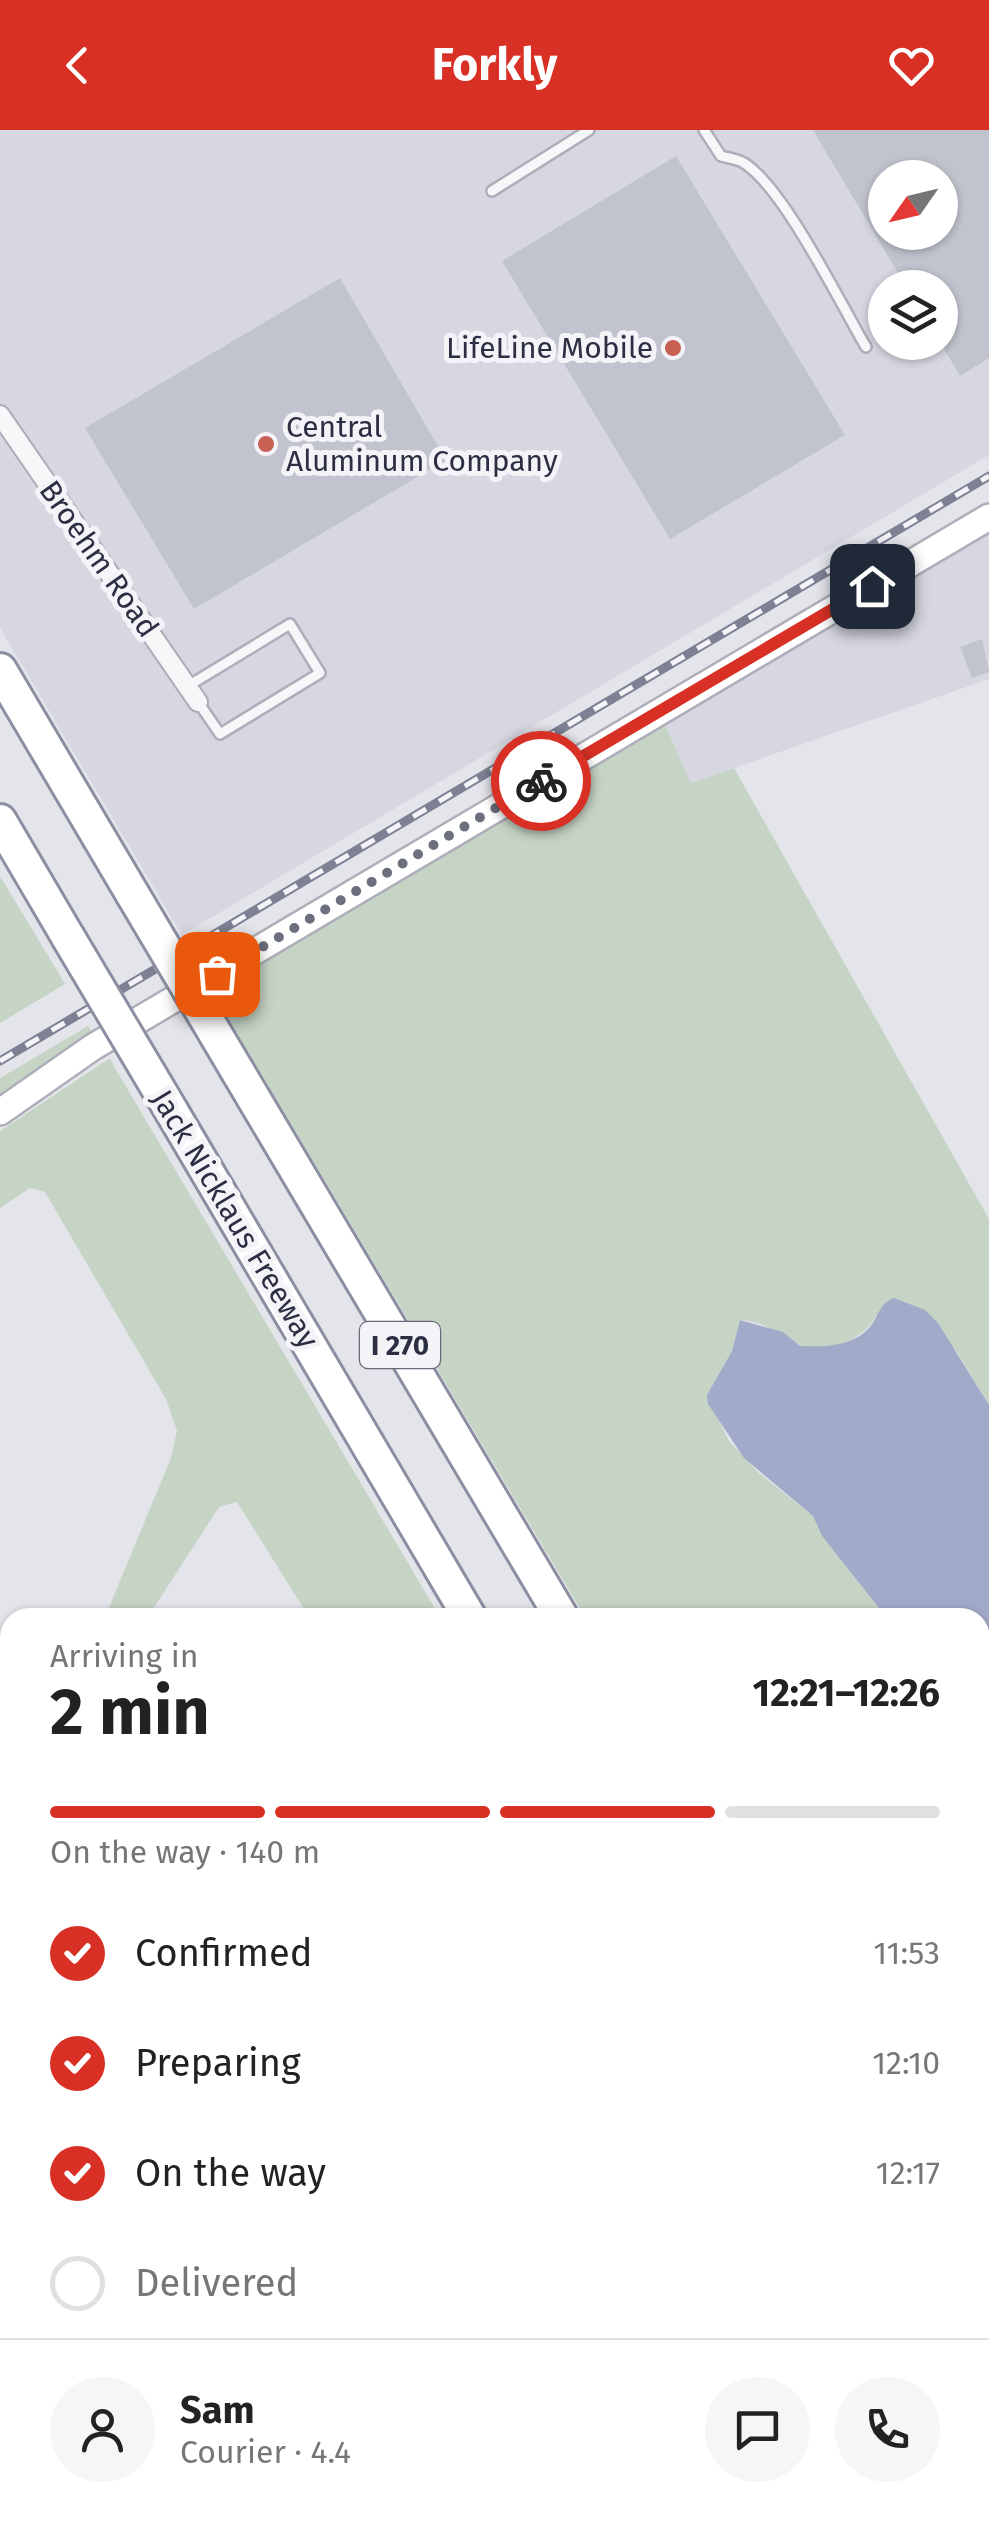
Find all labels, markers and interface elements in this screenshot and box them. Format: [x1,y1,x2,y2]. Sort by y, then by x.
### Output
icon: back [50,38,105,93]
text: Forkly [432,38,557,92]
icon: heart [884,38,939,93]
north arrow [868,160,958,250]
map controls [868,160,958,360]
button: layers [868,270,958,360]
place label: LifeLine Mobile [446,330,653,366]
marker: LifeLine Mobile [662,337,684,359]
place label: Central Aluminum Company [286,409,558,479]
marker: Central Aluminum Company [255,433,277,455]
street label: Broehm Road [32,474,166,644]
pin [830,544,915,629]
icon: home [845,559,900,614]
courier [491,731,591,831]
icon: bike [514,754,569,809]
pin [175,932,260,1017]
icon: bag [190,947,245,1002]
street label: Jack Nicklaus Freeway [144,1083,327,1355]
road number: I 270 [360,1322,440,1368]
text: Arriving in [50,1637,198,1675]
text: 12:21–12:26 [753,1670,940,1716]
text: 2 min [50,1673,210,1751]
text: On the way · 140 m [50,1833,320,1871]
icon: check [50,1926,105,1981]
text: Confirmed [135,1930,313,1976]
text: 11:53 [873,1934,940,1972]
icon: check [50,2036,105,2091]
text: Preparing [135,2040,301,2086]
text: 12:10 [872,2044,940,2082]
icon: check [50,2146,105,2201]
text: On the way [135,2150,326,2196]
text: 12:17 [876,2154,940,2192]
text: Delivered [135,2260,298,2306]
button: person [50,2377,155,2482]
button: chat [705,2377,810,2482]
button: phone [835,2377,940,2482]
text: Sam [180,2387,255,2433]
text: Courier · 4.4 [180,2433,351,2471]

